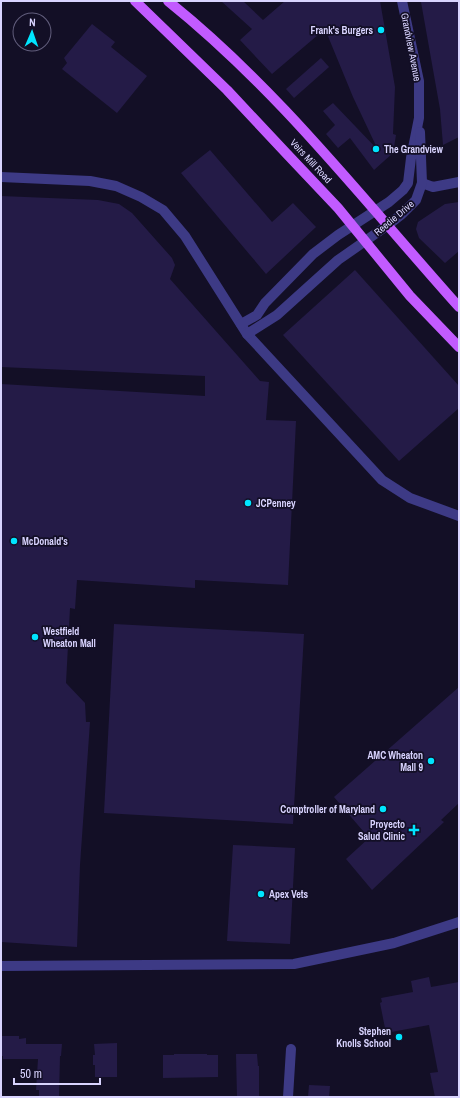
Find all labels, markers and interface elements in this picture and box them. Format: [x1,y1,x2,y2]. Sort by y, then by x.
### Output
north arrow [12,12,52,52]
street label: Grandview Avenue [398,12,424,83]
text: N [29,15,36,29]
place label: Frank's Burgers [310,24,373,37]
marker: Frank's Burgers [376,25,386,35]
street label: Veirs Mill Road [287,136,335,186]
place label: The Grandview [384,143,443,156]
marker: The Grandview [371,144,381,154]
street label: Reedie Drive [371,197,417,239]
place label: JCPenney [256,497,296,510]
marker: JCPenney [243,498,253,508]
place label: McDonald's [22,535,68,548]
marker: McDonald's [9,536,19,546]
place label: Westfield Wheaton Mall [43,625,96,650]
marker: Westfield Wheaton Mall [30,632,40,642]
place label: AMC Wheaton Mall 9 [367,749,423,774]
marker: AMC Wheaton Mall 9 [426,756,436,766]
place label: Comptroller of Maryland [280,803,375,816]
marker: Comptroller of Maryland [378,804,388,814]
place label: Proyecto Salud Clinic [358,818,405,843]
marker: Proyecto Salud Clinic [408,824,420,836]
place label: Apex Vets [269,888,308,901]
marker: Apex Vets [256,889,266,899]
place label: Stephen Knolls School [336,1025,391,1050]
marker: Stephen Knolls School [394,1032,404,1042]
scale bar [14,1060,100,1086]
text: 50 m [20,1066,42,1082]

